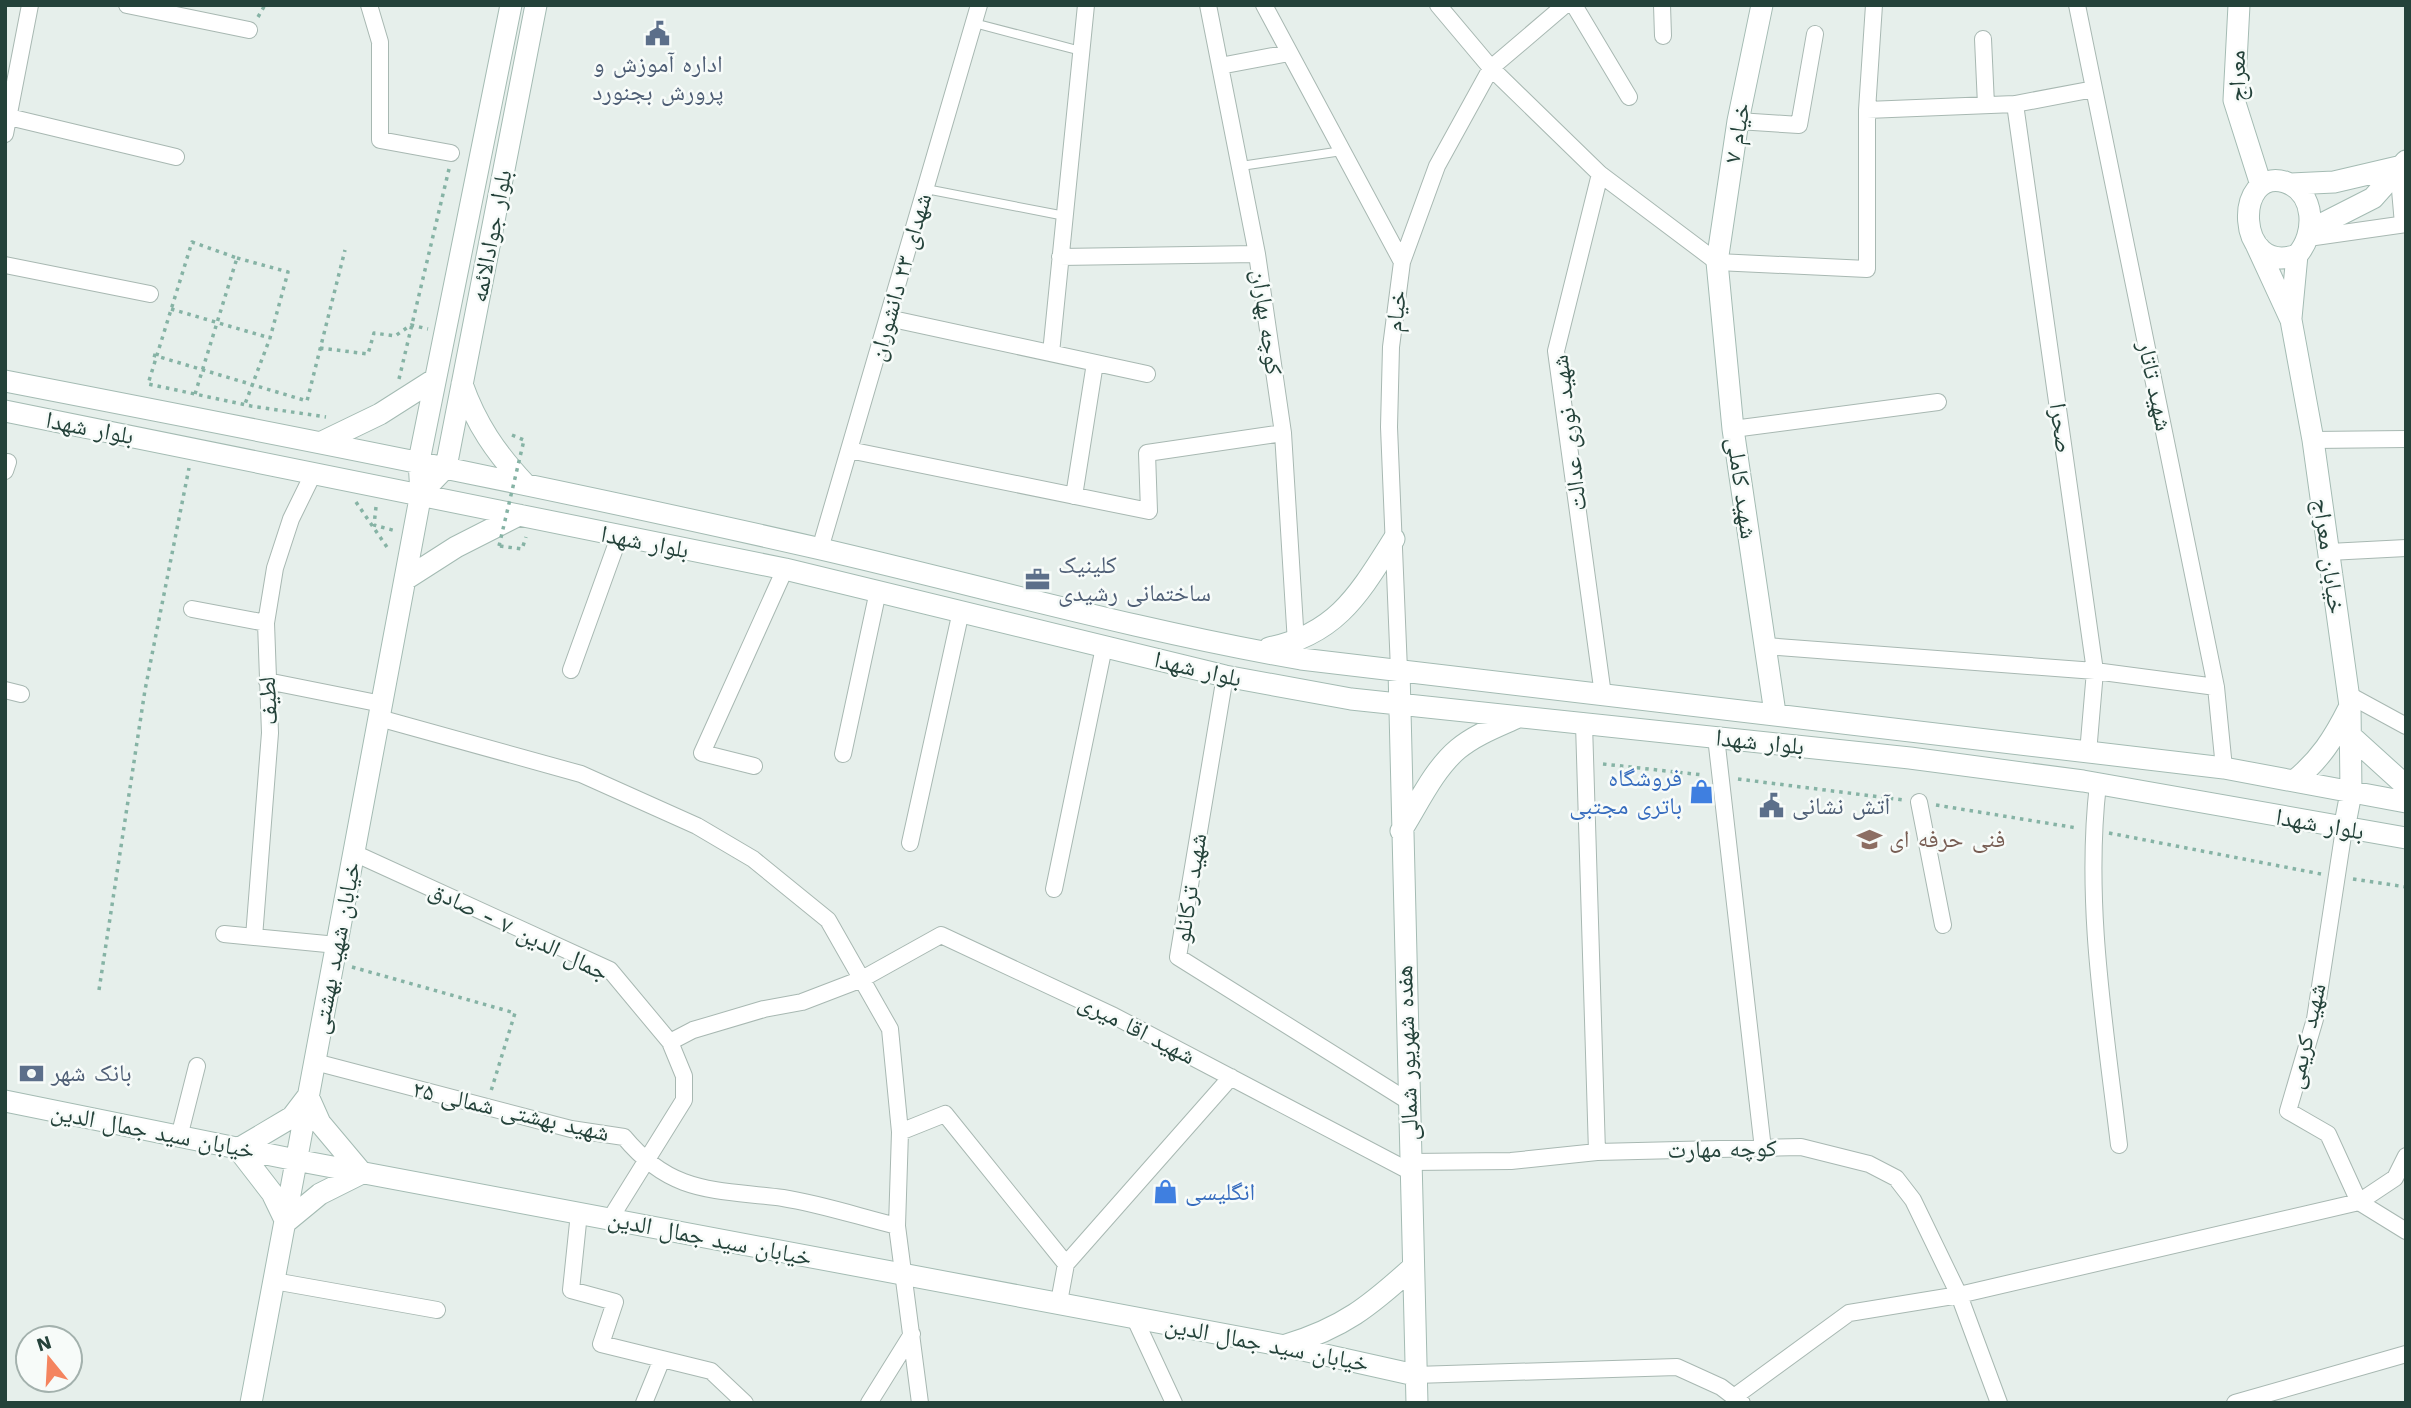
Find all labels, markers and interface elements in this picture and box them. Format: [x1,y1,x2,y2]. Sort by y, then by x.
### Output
public building icon: اداره آموزش و پرورش بجنورد [644,19,672,47]
place label: اداره آموزش و پرورش بجنورد [593,50,723,106]
street label: معراج [2223,50,2252,102]
street label: خیام ۷ [1718,101,1758,166]
street label: بلوار جوادالائمه [464,167,518,305]
street label: شهدای ۲۳ دانشوران [863,190,937,364]
street label: کوچه بهاران [1246,267,1288,377]
street label: خیام [1380,289,1414,334]
street label: شهید تاتار [2132,338,2178,433]
street label: شهید نوری عدالت [1546,353,1592,513]
street label: صحرا [2044,401,2078,455]
street label: بلوار شهدا [44,406,136,450]
street label: شهید کاملی [1721,435,1763,541]
street label: خیابان معراج [2306,496,2351,616]
street label: بلوار شهدا [599,520,691,564]
place label: کلینیک ساختمانی رشیدی [1058,551,1211,607]
office icon: کلینیک ساختمانی رشیدی [1024,565,1052,593]
street label: بلوار شهدا [1152,645,1244,693]
street label: لطیف [253,676,283,726]
street label: بلوار شهدا [1714,723,1806,761]
place label: فروشگاه باتری مجتبی [1569,764,1682,820]
shop icon: فروشگاه باتری مجتبی [1688,778,1716,806]
public building icon: آتش نشانی [1758,792,1786,820]
place label: آتش نشانی [1792,792,1891,820]
street label: بلوار شهدا [2274,802,2366,846]
school or university icon: فنی حرفه ای [1855,825,1883,853]
place label: فنی حرفه ای [1889,825,2005,853]
street label: شهید ترکانلو [1168,831,1212,945]
street label: خیابان شهید بهشتی [306,860,366,1036]
street label: جمال الدین ۷ - صادق [425,875,613,987]
street label: هفده شهریور شمالی [1390,965,1424,1141]
street label: شهید کریمی [2280,981,2332,1091]
street label: شهید اقا میری [1074,988,1200,1070]
bank icon: بانک شهر [17,1059,45,1087]
place label: بانک شهر [50,1059,132,1087]
street label: ۲۵ شهید بهشتی شمالی [410,1075,612,1147]
street label: خیابان سید جمال الدین [49,1098,257,1164]
street label: کوچه مهارت [1667,1134,1777,1164]
shop icon: انگلیسی [1151,1178,1179,1206]
place label: انگلیسی [1185,1178,1255,1206]
street label: خیابان سید جمال الدین [606,1205,814,1271]
street label: خیابان سید جمال الدین [1163,1311,1371,1377]
north arrow [14,1324,84,1394]
text: N [34,1330,54,1356]

